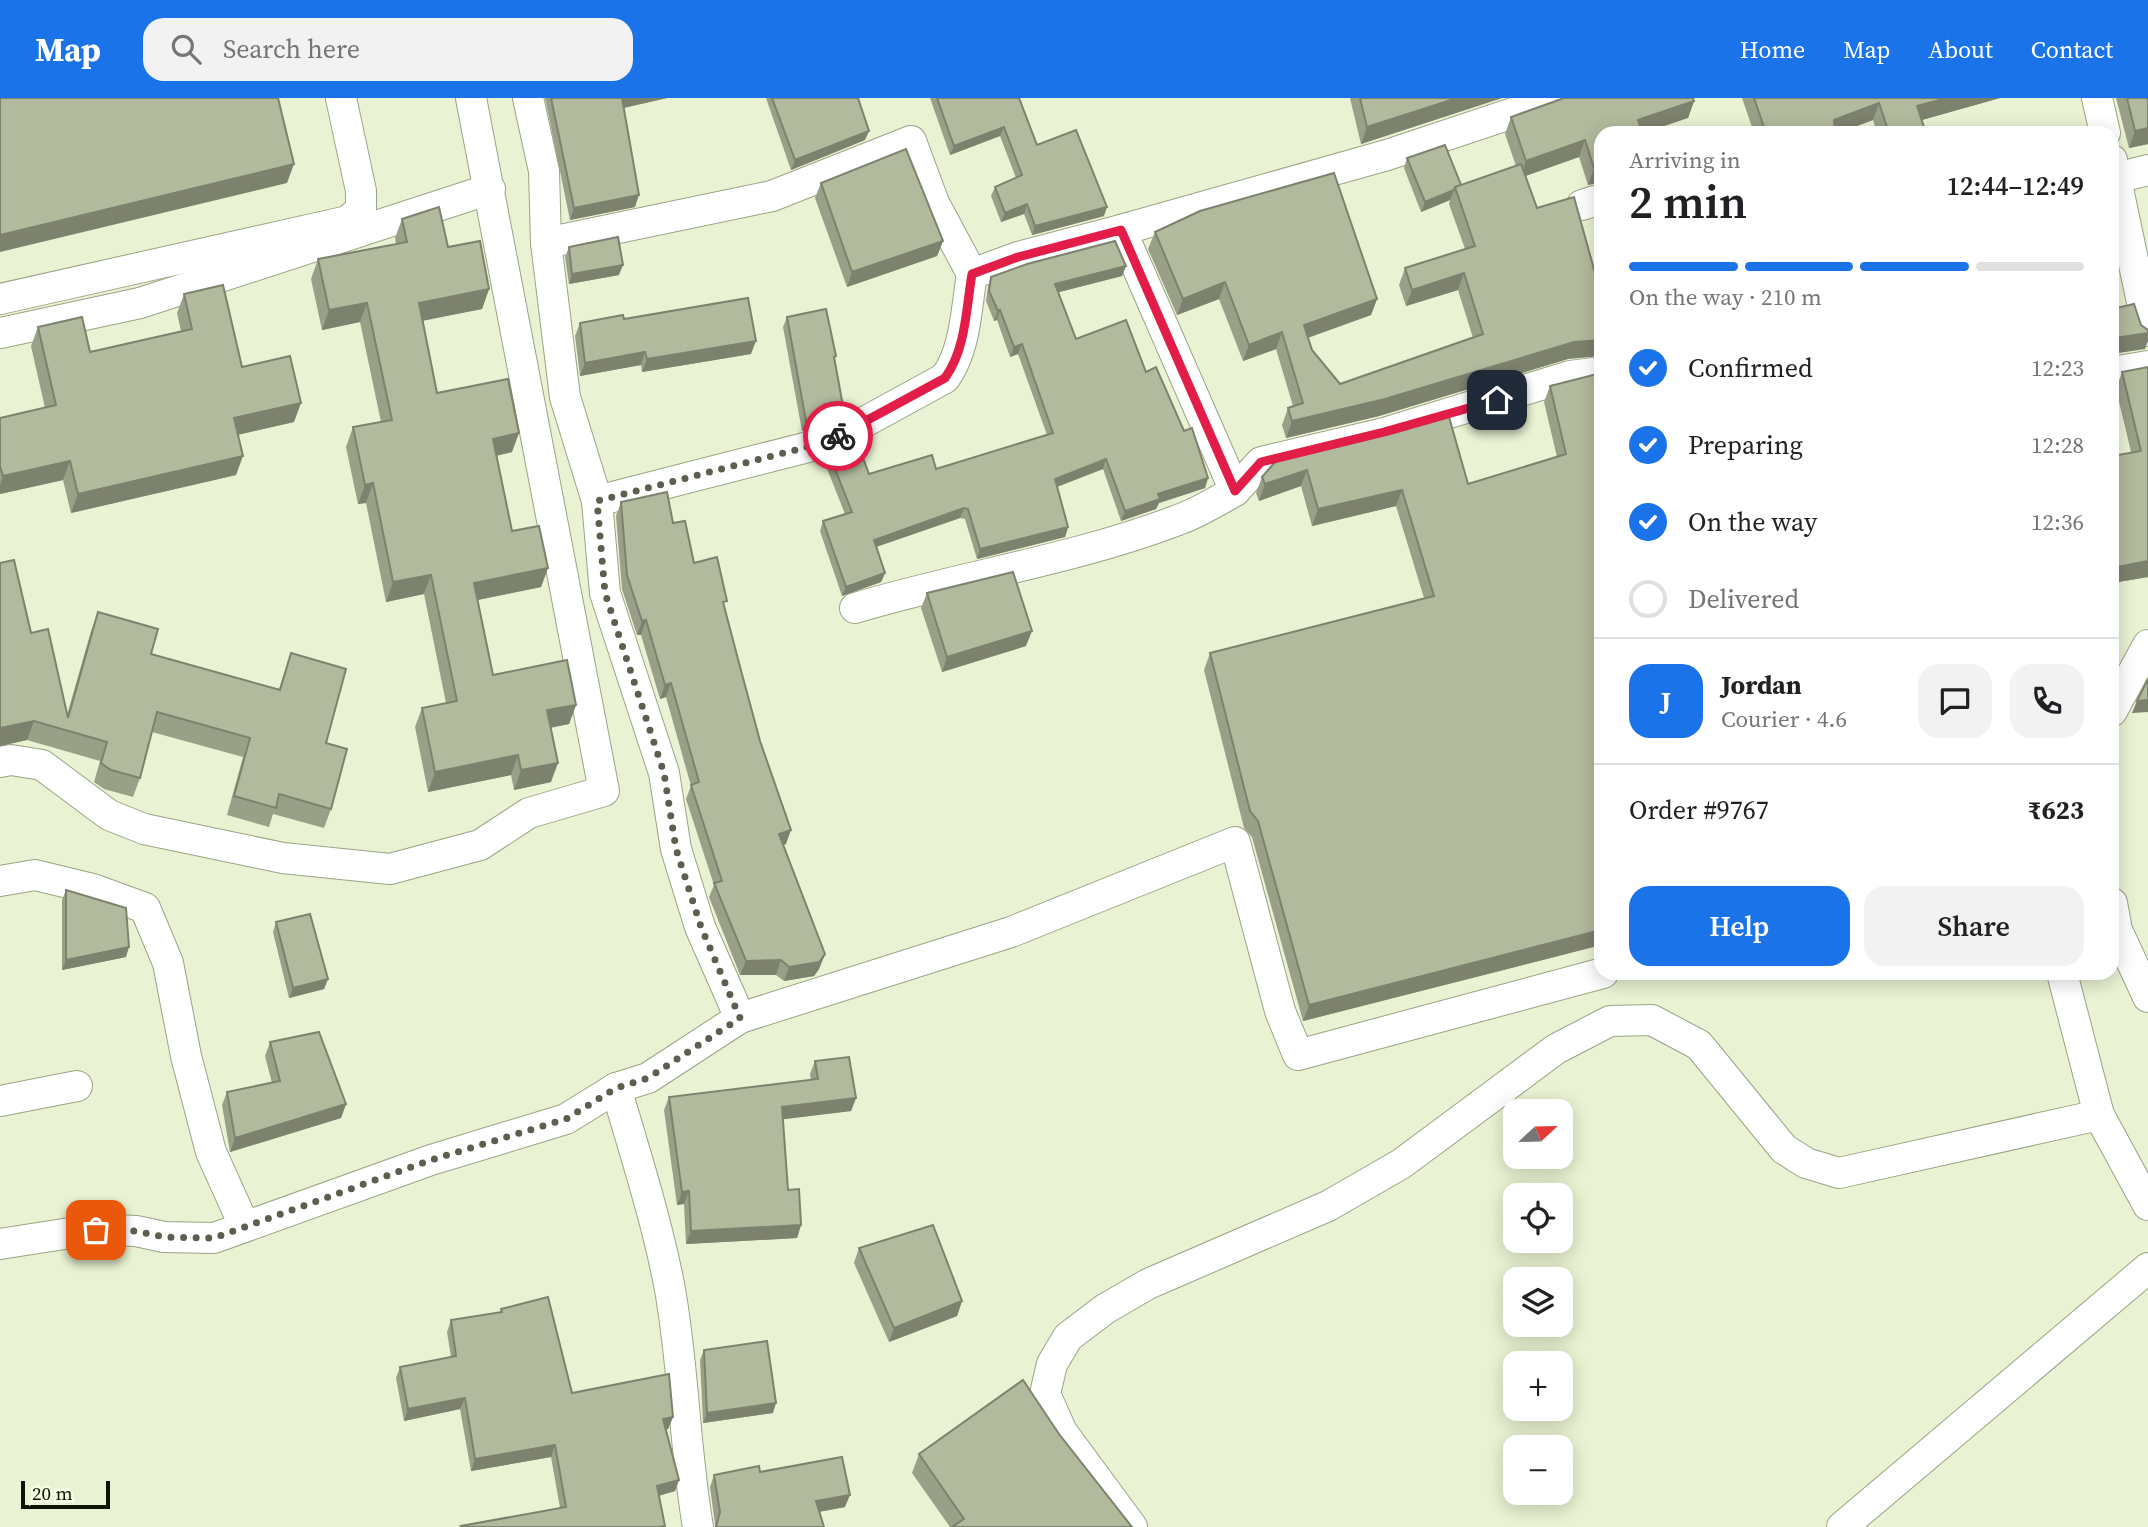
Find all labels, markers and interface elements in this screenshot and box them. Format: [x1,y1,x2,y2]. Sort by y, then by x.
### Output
search box [143,18,633,81]
text: Map [35,27,101,72]
icon: search [167,30,205,68]
text: Search here [223,31,360,67]
text: Home [1740,33,1805,66]
text: Map [1843,33,1890,66]
text: About [1928,33,1993,66]
text: Contact [2031,33,2113,66]
text: Arriving in [1629,144,1741,176]
text: 12:44–12:49 [1947,168,2084,204]
text: 2 min [1629,170,1747,233]
text: On the way · 210 m [1629,281,1822,313]
icon: check [1629,349,1667,387]
text: Confirmed [1688,350,1813,386]
text: 12:23 [2031,352,2084,384]
pin [1467,370,1527,430]
icon: home [1478,381,1516,419]
courier [803,401,873,471]
icon: bike [819,417,857,455]
icon: check [1629,426,1667,464]
text: Preparing [1688,427,1803,463]
text: 12:28 [2031,429,2084,461]
icon: check [1629,503,1667,541]
text: On the way [1688,504,1817,540]
text: 12:36 [2031,506,2084,538]
text: Delivered [1688,581,1799,617]
button: chat [1918,664,1992,738]
button: phone [2010,664,2084,738]
text: Jordan [1721,667,1802,703]
text: J [1661,683,1671,719]
text: Courier · 4.6 [1721,703,1847,735]
text: Order #9767 [1629,792,1769,828]
text: ₹623 [2028,792,2084,828]
button: Help [1629,886,1850,966]
button: Share [1864,886,2084,966]
north arrow [1503,1099,1573,1169]
map controls [1503,1099,1573,1505]
button: locate [1503,1183,1573,1253]
pin [66,1200,126,1260]
icon: bag [77,1211,115,1249]
button: layers [1503,1267,1573,1337]
button: + [1503,1351,1573,1421]
button: − [1503,1435,1573,1505]
scale bar [21,1478,110,1510]
text: 20 m [32,1480,73,1506]

